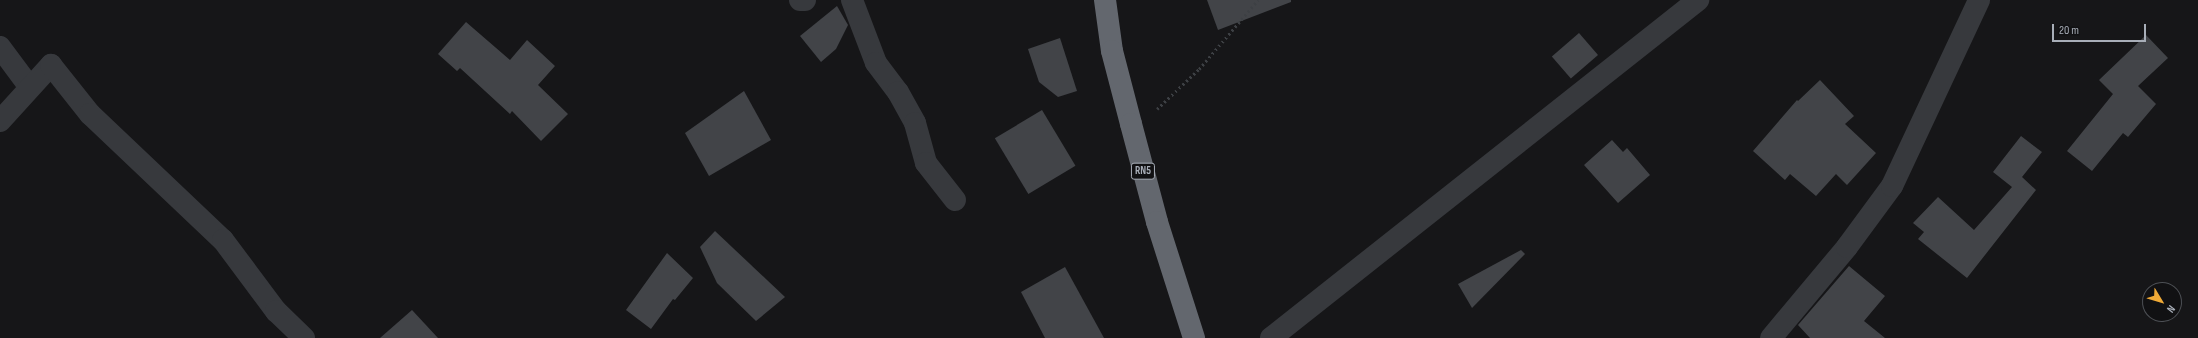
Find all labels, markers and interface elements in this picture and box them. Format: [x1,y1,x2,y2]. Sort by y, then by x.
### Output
scale bar [2054,16,2148,42]
text: 20 m [2059,23,2079,38]
road number: RN5 [1130,162,1156,180]
north arrow [2142,282,2182,322]
text: N [2164,303,2178,315]

